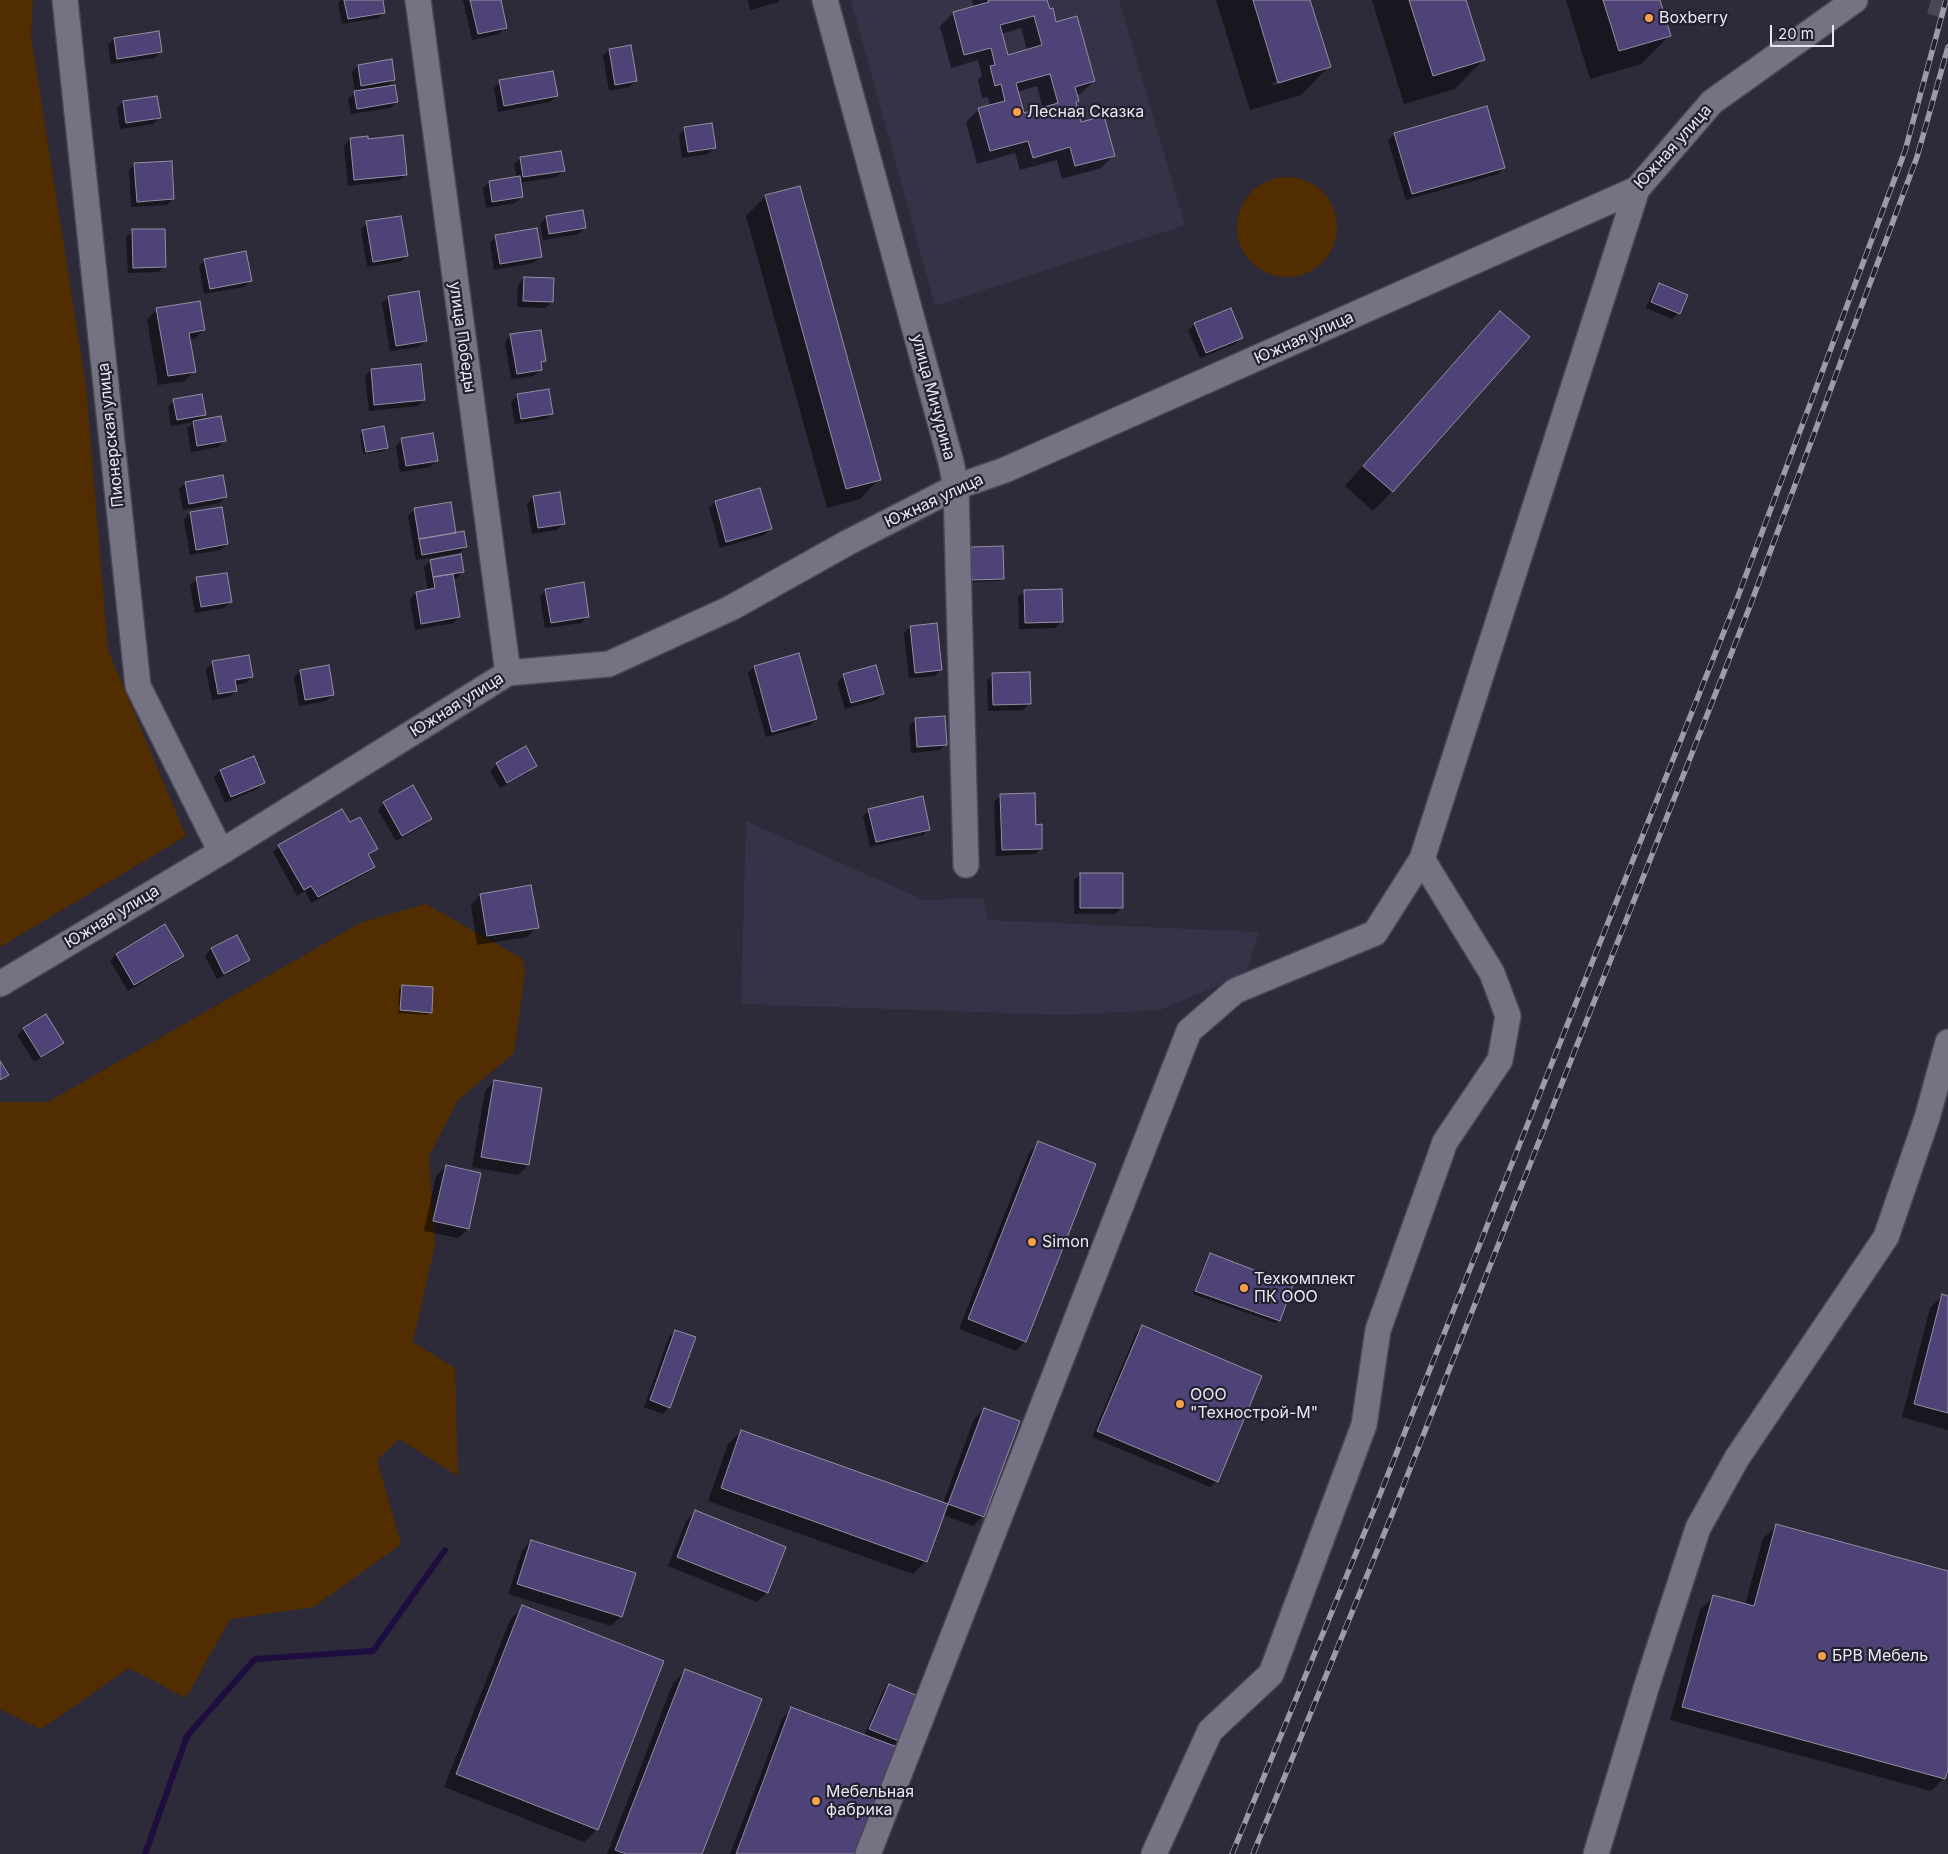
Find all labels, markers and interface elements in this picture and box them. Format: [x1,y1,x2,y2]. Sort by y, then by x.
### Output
place label: Boxberry [1659,8,1728,28]
marker: Boxberry [1643,12,1655,24]
scale bar [1773,15,1837,47]
text: 20 m [1778,24,1814,43]
street label: Южная улица [1630,101,1716,193]
place label: Лесная Сказка [1027,102,1144,122]
marker: Лесная Сказка [1011,106,1023,118]
street label: улица Победы [445,280,479,394]
street label: Южная улица [1251,308,1357,368]
street label: улица Мичурина [907,332,959,462]
street label: Пионерская улица [94,362,128,508]
street label: Южная улица [882,470,986,532]
street label: Южная улица [407,669,507,741]
street label: Южная улица [61,881,163,953]
place label: Simon [1042,1232,1089,1252]
marker: Simon [1026,1236,1038,1248]
place label: Техкомплект ПК ООО [1254,1269,1355,1307]
marker: Техкомплект ПК ООО [1238,1282,1250,1294]
place label: ООО "Технострой-М" [1190,1385,1318,1423]
marker: ООО "Технострой-М" [1174,1398,1186,1410]
place label: БРВ Мебель [1832,1646,1928,1666]
marker: БРВ Мебель [1816,1650,1828,1662]
place label: Мебельная фабрика [826,1782,914,1820]
marker: Мебельная фабрика [810,1795,822,1807]

